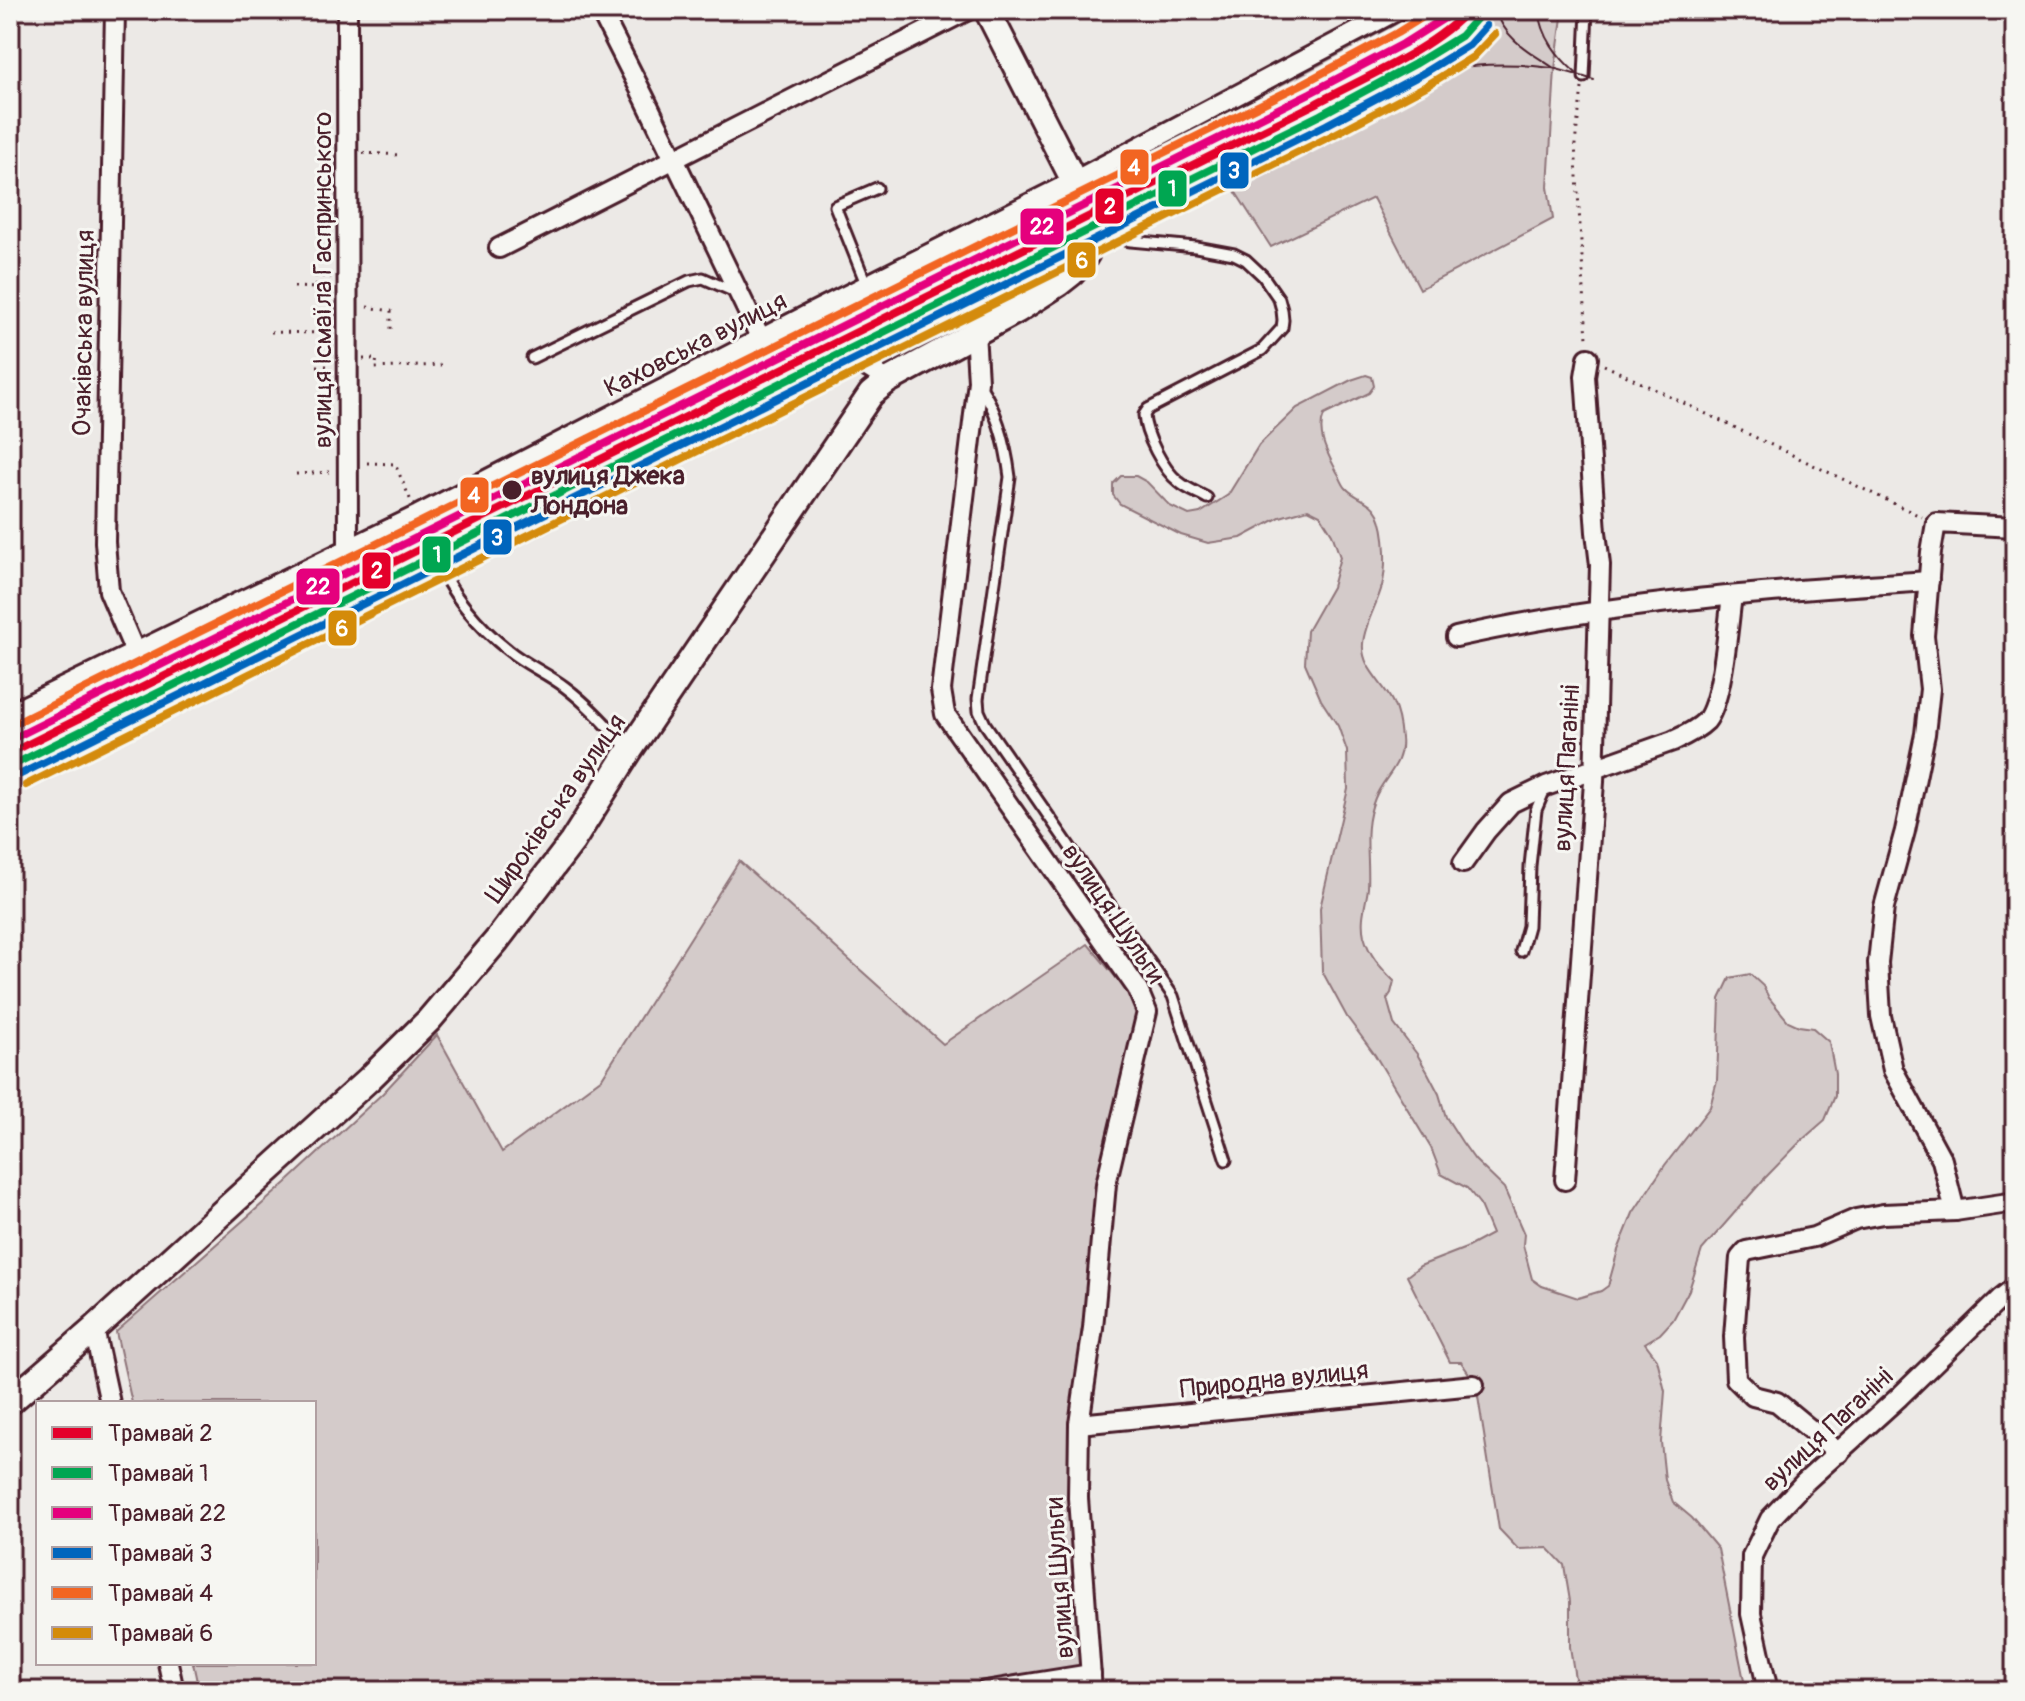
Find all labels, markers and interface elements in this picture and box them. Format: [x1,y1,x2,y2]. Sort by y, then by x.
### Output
street label: вулиця Ісмаїла Гаспринського [307,112,339,448]
line badge: 4 [1119,148,1150,186]
line badge: 3 [1219,151,1250,190]
text: 4 [1128,154,1141,182]
text: 3 [1228,157,1240,185]
line badge: 1 [1157,169,1188,208]
text: 1 [1168,175,1176,203]
line badge: 2 [1094,187,1125,225]
text: 2 [1104,193,1116,221]
line badge: 22 [1019,207,1065,246]
text: 22 [1030,213,1054,241]
street label: Очаківська вулиця [66,229,102,437]
line badge: 6 [1066,241,1097,279]
text: 6 [1076,247,1089,275]
street label: Каховська вулиця [599,285,792,405]
place label: вулиця Джека Лондона [530,460,685,522]
line badge: 4 [459,476,490,514]
marker: вулиця Джека Лондона [500,478,524,502]
text: 4 [468,482,481,510]
line badge: 3 [482,518,513,556]
text: 3 [491,524,503,552]
line badge: 1 [421,535,452,574]
text: 1 [433,541,441,569]
line badge: 2 [361,551,392,590]
text: 2 [371,557,383,585]
line badge: 22 [295,567,341,606]
text: 22 [306,573,330,601]
line badge: 6 [327,609,358,647]
text: 6 [336,615,349,643]
street label: вулиця Паганіні [1547,684,1587,852]
street label: Широківська вулиця [479,708,633,909]
street label: вулиця Шульги [1055,838,1172,990]
street label: Природна вулиця [1178,1354,1370,1406]
street label: вулиця Паганіні [1756,1361,1900,1498]
legend [36,1401,316,1665]
text: Трамвай 2 [108,1419,213,1448]
text: Трамвай 1 [108,1459,209,1488]
street label: вулиця Шульги [1038,1496,1082,1660]
text: Трамвай 22 [108,1499,226,1528]
text: Трамвай 3 [108,1539,213,1568]
text: Трамвай 4 [108,1579,213,1608]
text: Трамвай 6 [108,1619,213,1648]

